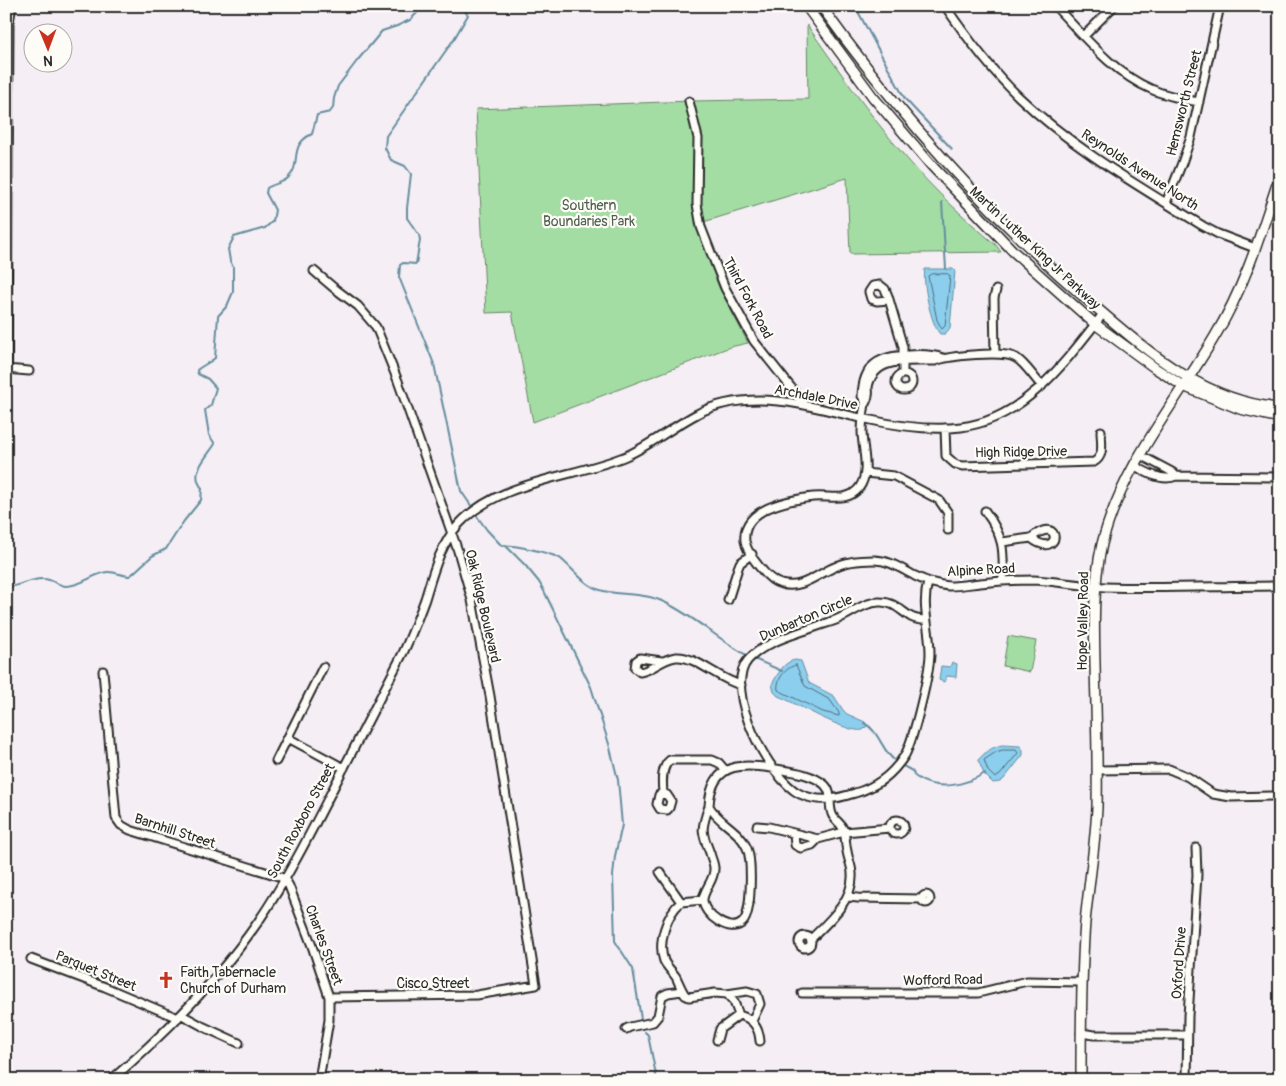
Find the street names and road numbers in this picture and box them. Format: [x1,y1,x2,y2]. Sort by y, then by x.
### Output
street label: Hemsworth Street [1163,48,1205,158]
street label: Reynolds Avenue North [1078,126,1202,214]
street label: Martin Luther King Jr Parkway [966,183,1104,313]
street label: Third Fork Road [719,254,777,342]
street label: Archdale Drive [773,381,859,413]
street label: High Ridge Drive [975,443,1067,461]
street label: Oak Ridge Boulevard [462,548,504,664]
street label: Alpine Road [946,560,1016,580]
street label: Hope Valley Road [1074,571,1092,671]
street label: Dunbarton Circle [757,591,855,645]
street label: South Roxboro Street [263,760,339,882]
street label: Barnhill Street [132,810,218,852]
street label: Charles Street [302,903,347,988]
street label: Oxford Drive [1168,926,1190,1000]
street label: Parquet Street [53,947,139,995]
street label: Wofford Road [903,971,983,989]
street label: Cisco Street [396,975,470,992]

